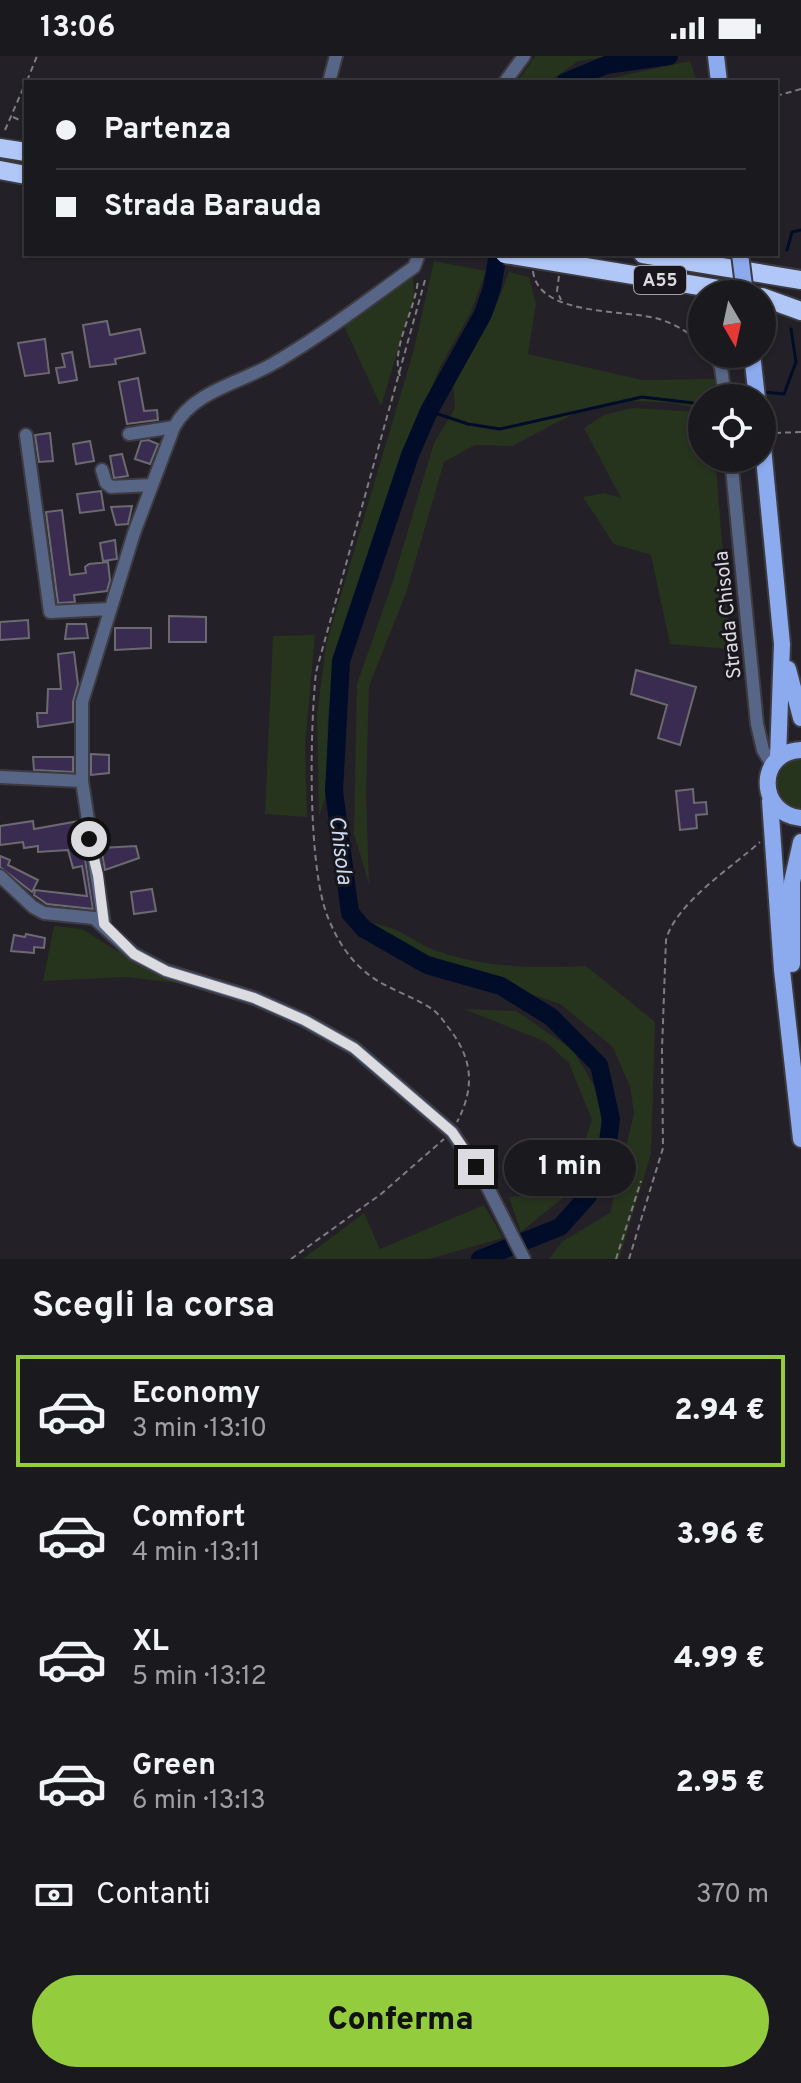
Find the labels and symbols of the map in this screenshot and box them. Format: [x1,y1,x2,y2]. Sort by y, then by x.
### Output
road number: A55 [634,266,686,294]
north arrow [688,280,776,368]
street label: Strada Chisola [709,549,749,680]
water label: Chisola [322,814,357,887]
route start [71,821,107,857]
callout: 1 min [504,1139,636,1195]
route end [458,1149,494,1185]

